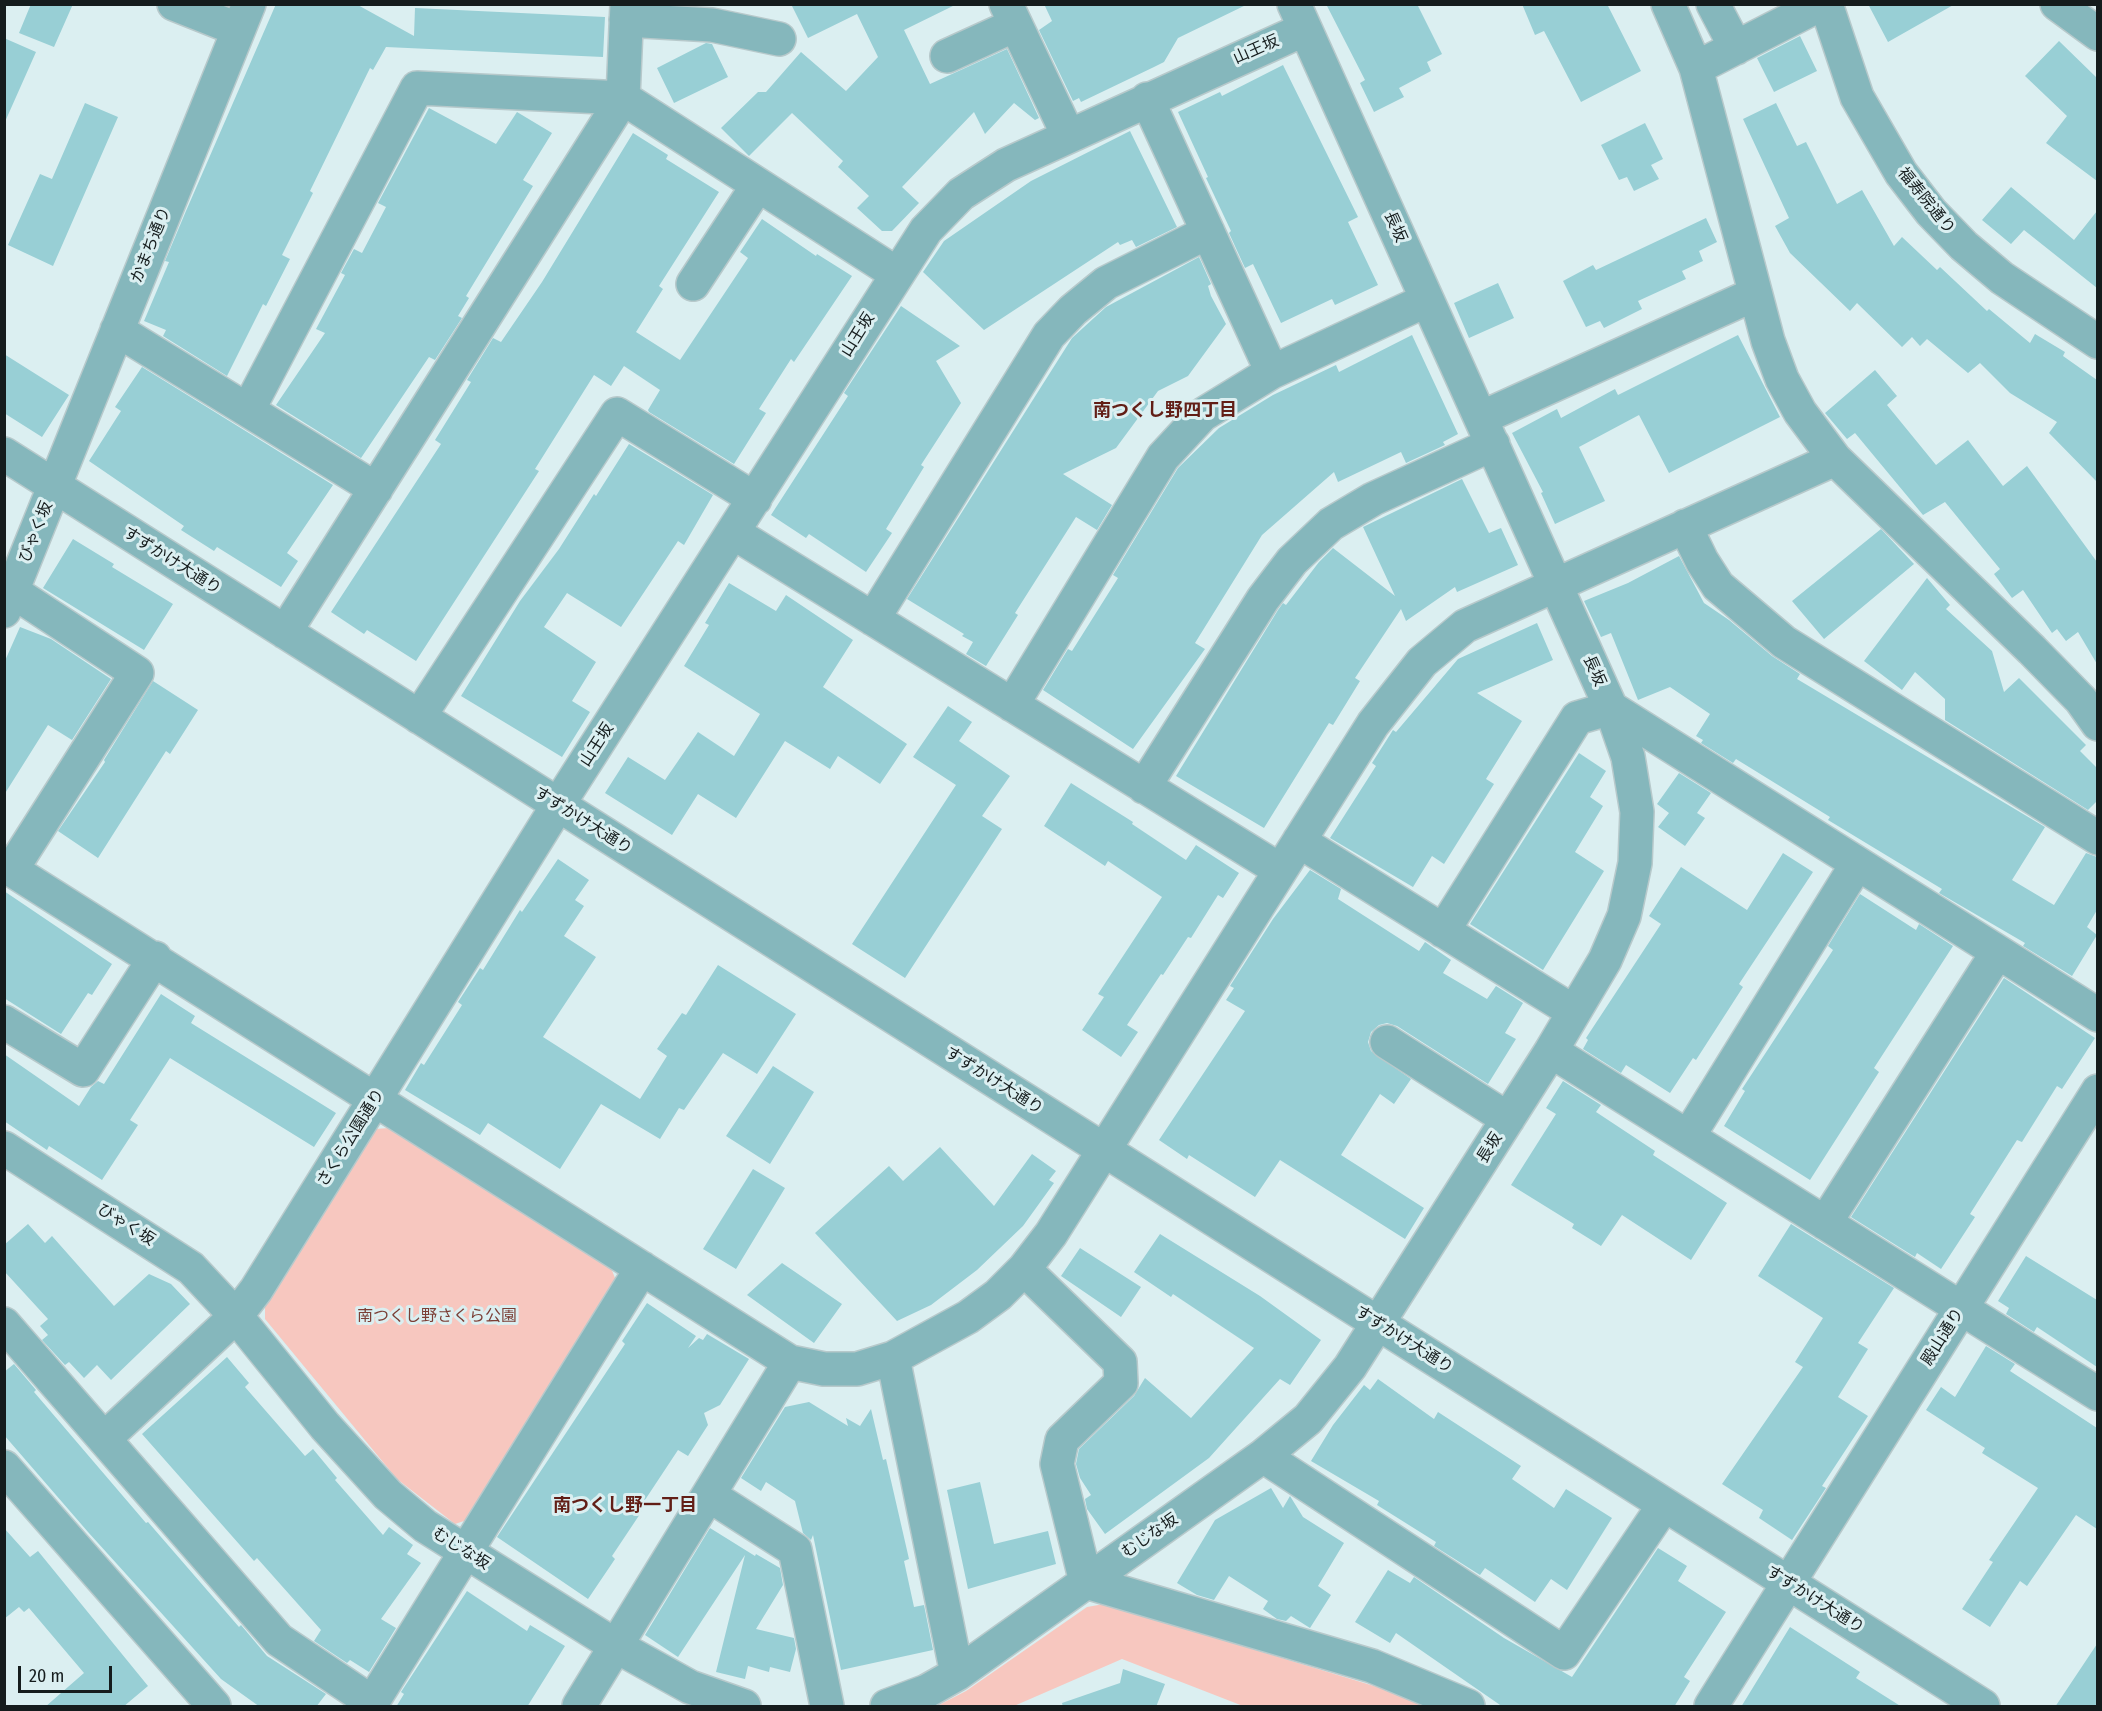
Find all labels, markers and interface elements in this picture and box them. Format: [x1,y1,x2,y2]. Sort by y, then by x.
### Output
street label: 山王坂 [1230,31,1282,69]
street label: 福寿院通り [1893,164,1959,238]
street label: かまち通り [127,204,175,286]
street label: 長坂 [1380,208,1410,246]
street label: 山王坂 [837,310,879,360]
district label: 南つくし野四丁目 [1093,400,1237,422]
street label: びゃく坂 [15,499,57,565]
street label: すずかけ大通り [119,523,225,599]
street label: 長坂 [1579,652,1609,690]
street label: 山王坂 [576,720,618,770]
street label: すずかけ大通り [530,783,636,859]
street label: すずかけ大通り [941,1043,1047,1119]
street label: さくら公園通り [313,1085,389,1191]
street label: 長坂 [1473,1129,1507,1167]
street label: びゃく坂 [94,1200,158,1250]
street label: すずかけ大通り [1351,1302,1457,1378]
street label: 殿山通り [1918,1305,1968,1369]
park label: 南つくし野さくら公園 [357,1307,517,1327]
district label: 南つくし野一丁目 [553,1495,697,1517]
street label: むじな坂 [1118,1510,1182,1562]
street label: むじな坂 [429,1524,493,1574]
street label: すずかけ大通り [1762,1562,1868,1638]
scale bar [21,1654,116,1692]
text: 20 m [29,1665,64,1687]

